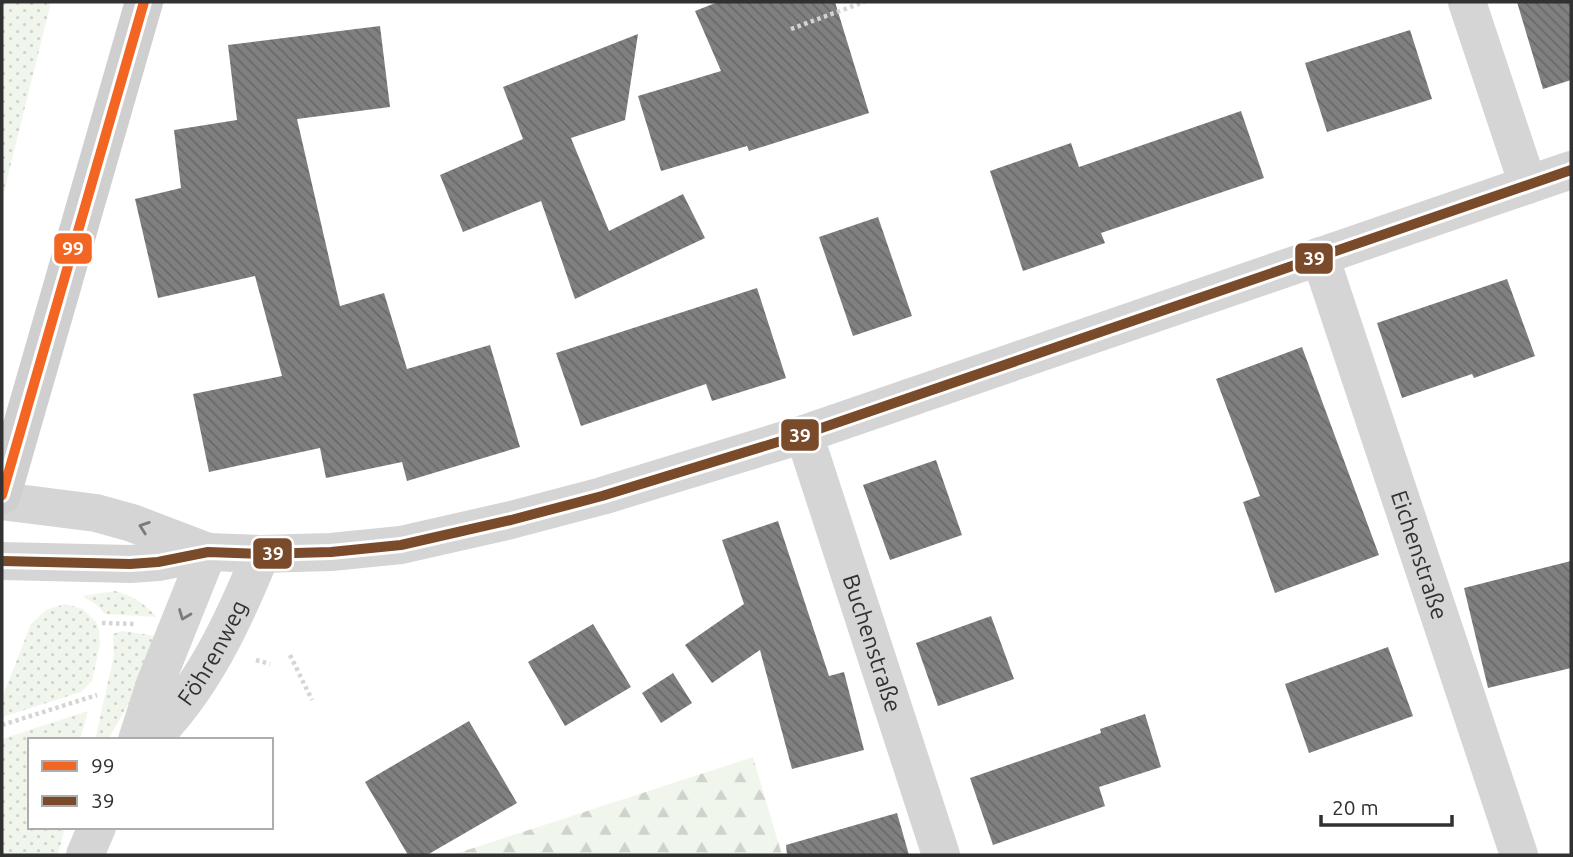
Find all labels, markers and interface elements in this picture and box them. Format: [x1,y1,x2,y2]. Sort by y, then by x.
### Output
line badge: 99 [53,232,93,265]
text: 99 [62,237,84,259]
line badge: 39 [1294,242,1334,275]
text: 39 [1303,247,1325,269]
line badge: 39 [780,418,820,452]
text: 39 [789,424,811,446]
street label: Eichenstraße [1387,487,1453,622]
one-way arrow [139,521,151,535]
line badge: 39 [252,537,293,570]
text: 39 [262,542,284,564]
street label: Buchenstraße [838,571,907,715]
street label: Föhrenweg [172,596,252,710]
one-way arrow [178,609,192,621]
legend [28,738,273,829]
text: 99 [91,753,115,777]
scale bar [1321,784,1452,828]
text: 39 [91,788,115,812]
text: 20 m [1332,795,1379,819]

